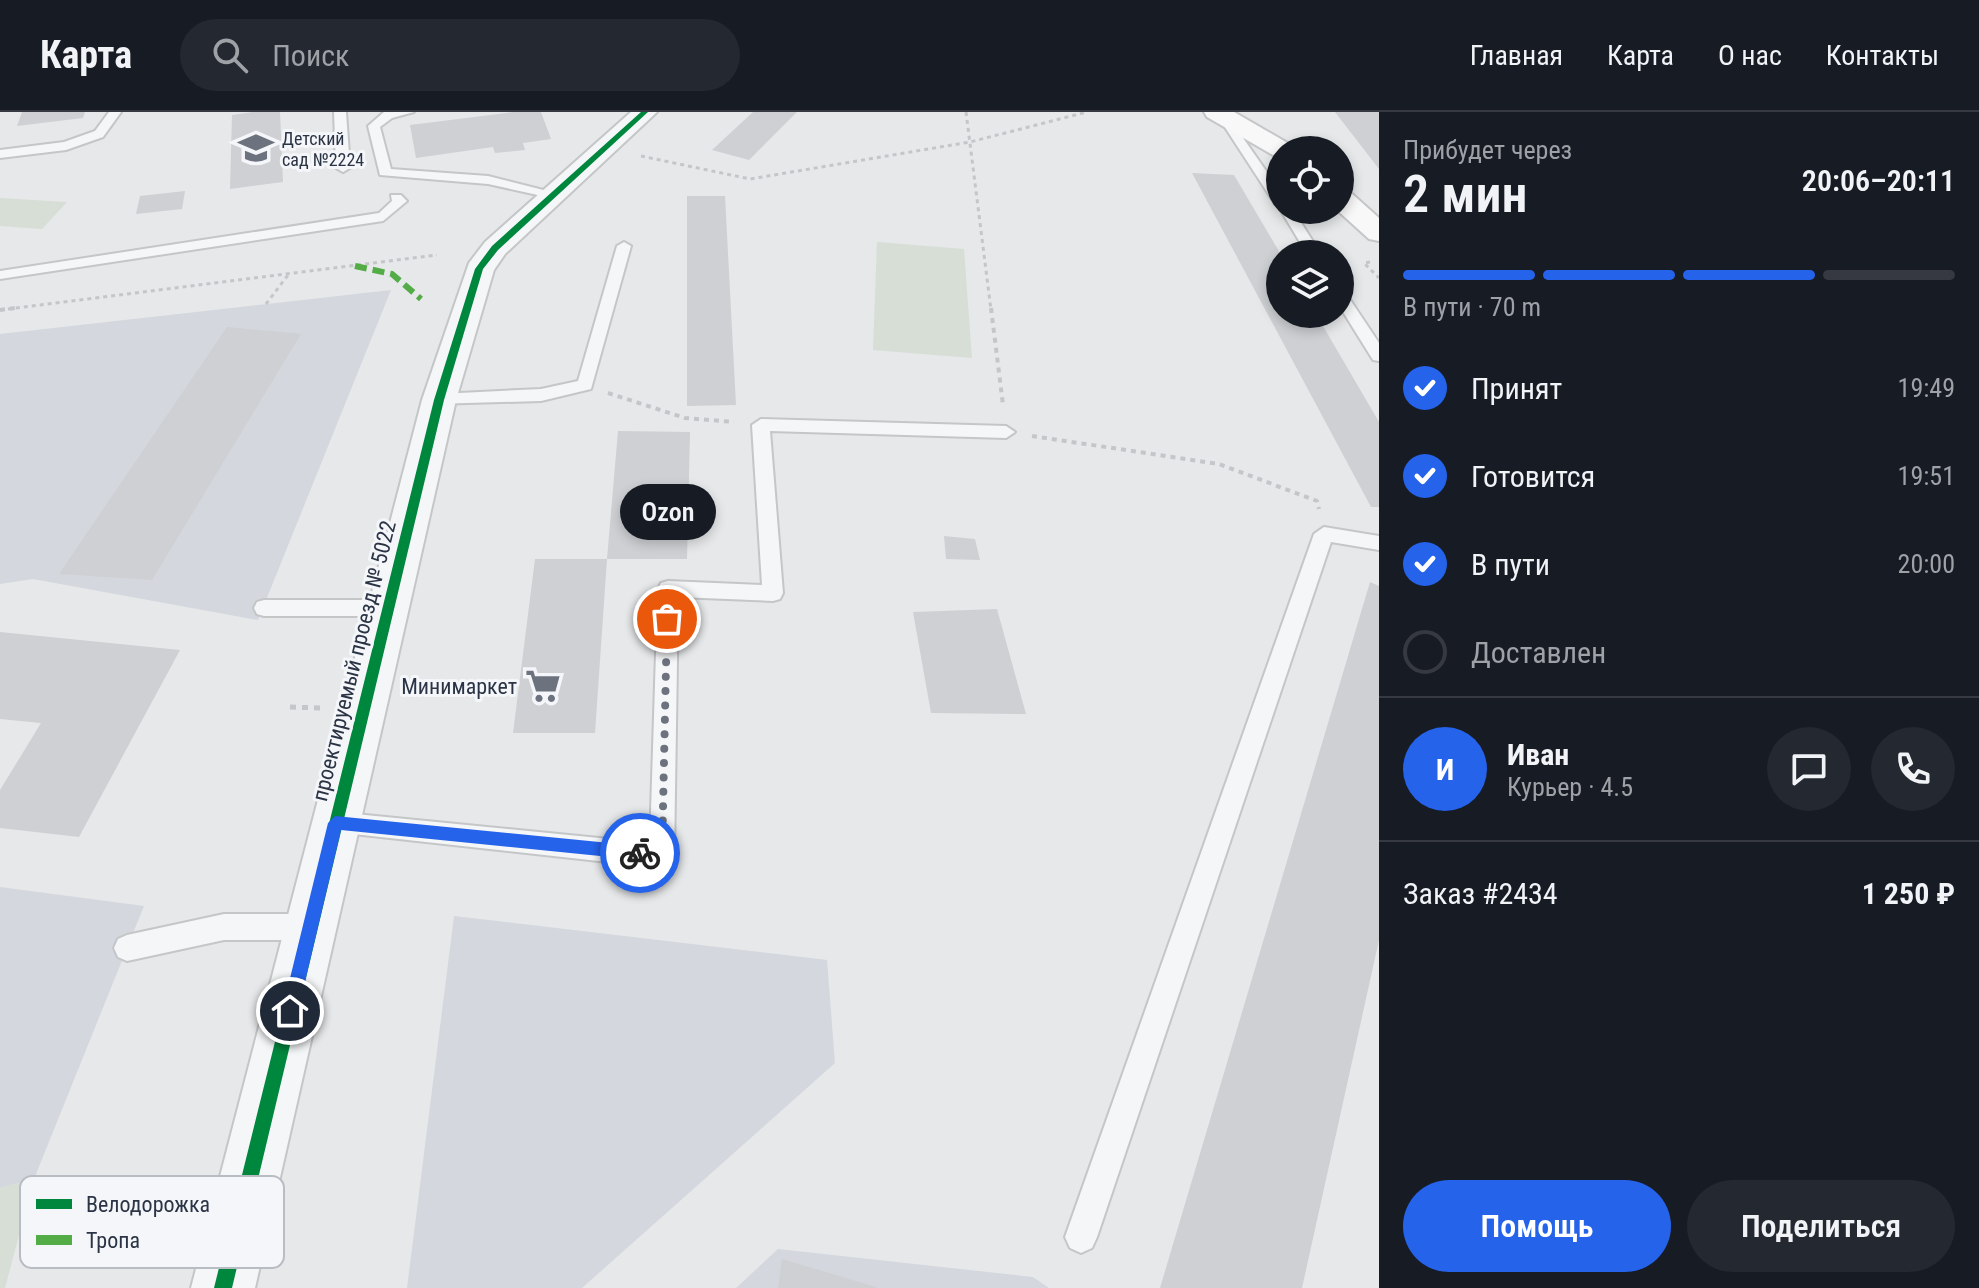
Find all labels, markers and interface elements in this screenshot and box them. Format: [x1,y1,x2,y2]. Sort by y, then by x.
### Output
search box [180,19,740,91]
text: Карта [40,33,132,77]
icon: search [208,33,252,77]
text: Поиск [272,38,349,73]
text: Главная [1470,39,1563,72]
text: Карта [1607,39,1674,72]
text: О нас [1718,39,1782,72]
text: Контакты [1826,39,1939,72]
place label: Детский сад №2224 [282,128,364,170]
school or university icon: Детский сад №2224 [237,129,275,167]
text: Прибудет через [1403,135,1572,165]
map controls [1266,136,1354,328]
button: locate [1266,136,1354,224]
text: 20:06–20:11 [1802,163,1955,198]
text: 2 мин [1403,164,1528,225]
button: layers [1266,240,1354,328]
text: В пути · 70 m [1403,292,1541,322]
icon: check [1403,366,1447,410]
text: Принят [1471,371,1562,406]
text: 19:49 [1898,373,1955,403]
icon: check [1403,454,1447,498]
text: Готовится [1471,459,1595,494]
text: 19:51 [1898,461,1955,491]
callout: Ozon [619,483,715,539]
text: Ozon [642,497,694,527]
street label: проектируемый проезд № 5022 [307,518,401,804]
icon: check [1403,542,1447,586]
text: В пути [1471,547,1550,582]
text: 20:00 [1898,549,1955,579]
pin [633,585,701,653]
icon: bag [645,597,689,641]
text: Доставлен [1471,635,1606,670]
supermarket icon: Минимаркет [524,667,562,705]
place label: Минимаркет [401,674,517,699]
button: chat [1767,727,1851,811]
button: phone [1871,727,1955,811]
text: Иван [1507,737,1569,772]
text: И [1436,752,1454,787]
text: Курьер · 4.5 [1507,772,1633,802]
courier [600,813,680,893]
icon: bike [618,831,662,875]
text: Заказ #2434 [1403,876,1558,911]
text: 1 250 ₽ [1862,876,1955,911]
pin [256,977,324,1045]
icon: home [268,989,312,1033]
legend [20,1176,284,1268]
button: Помощь [1403,1180,1671,1272]
button: Поделиться [1687,1180,1955,1272]
text: Велодорожка [86,1192,210,1217]
text: Тропа [86,1228,140,1253]

